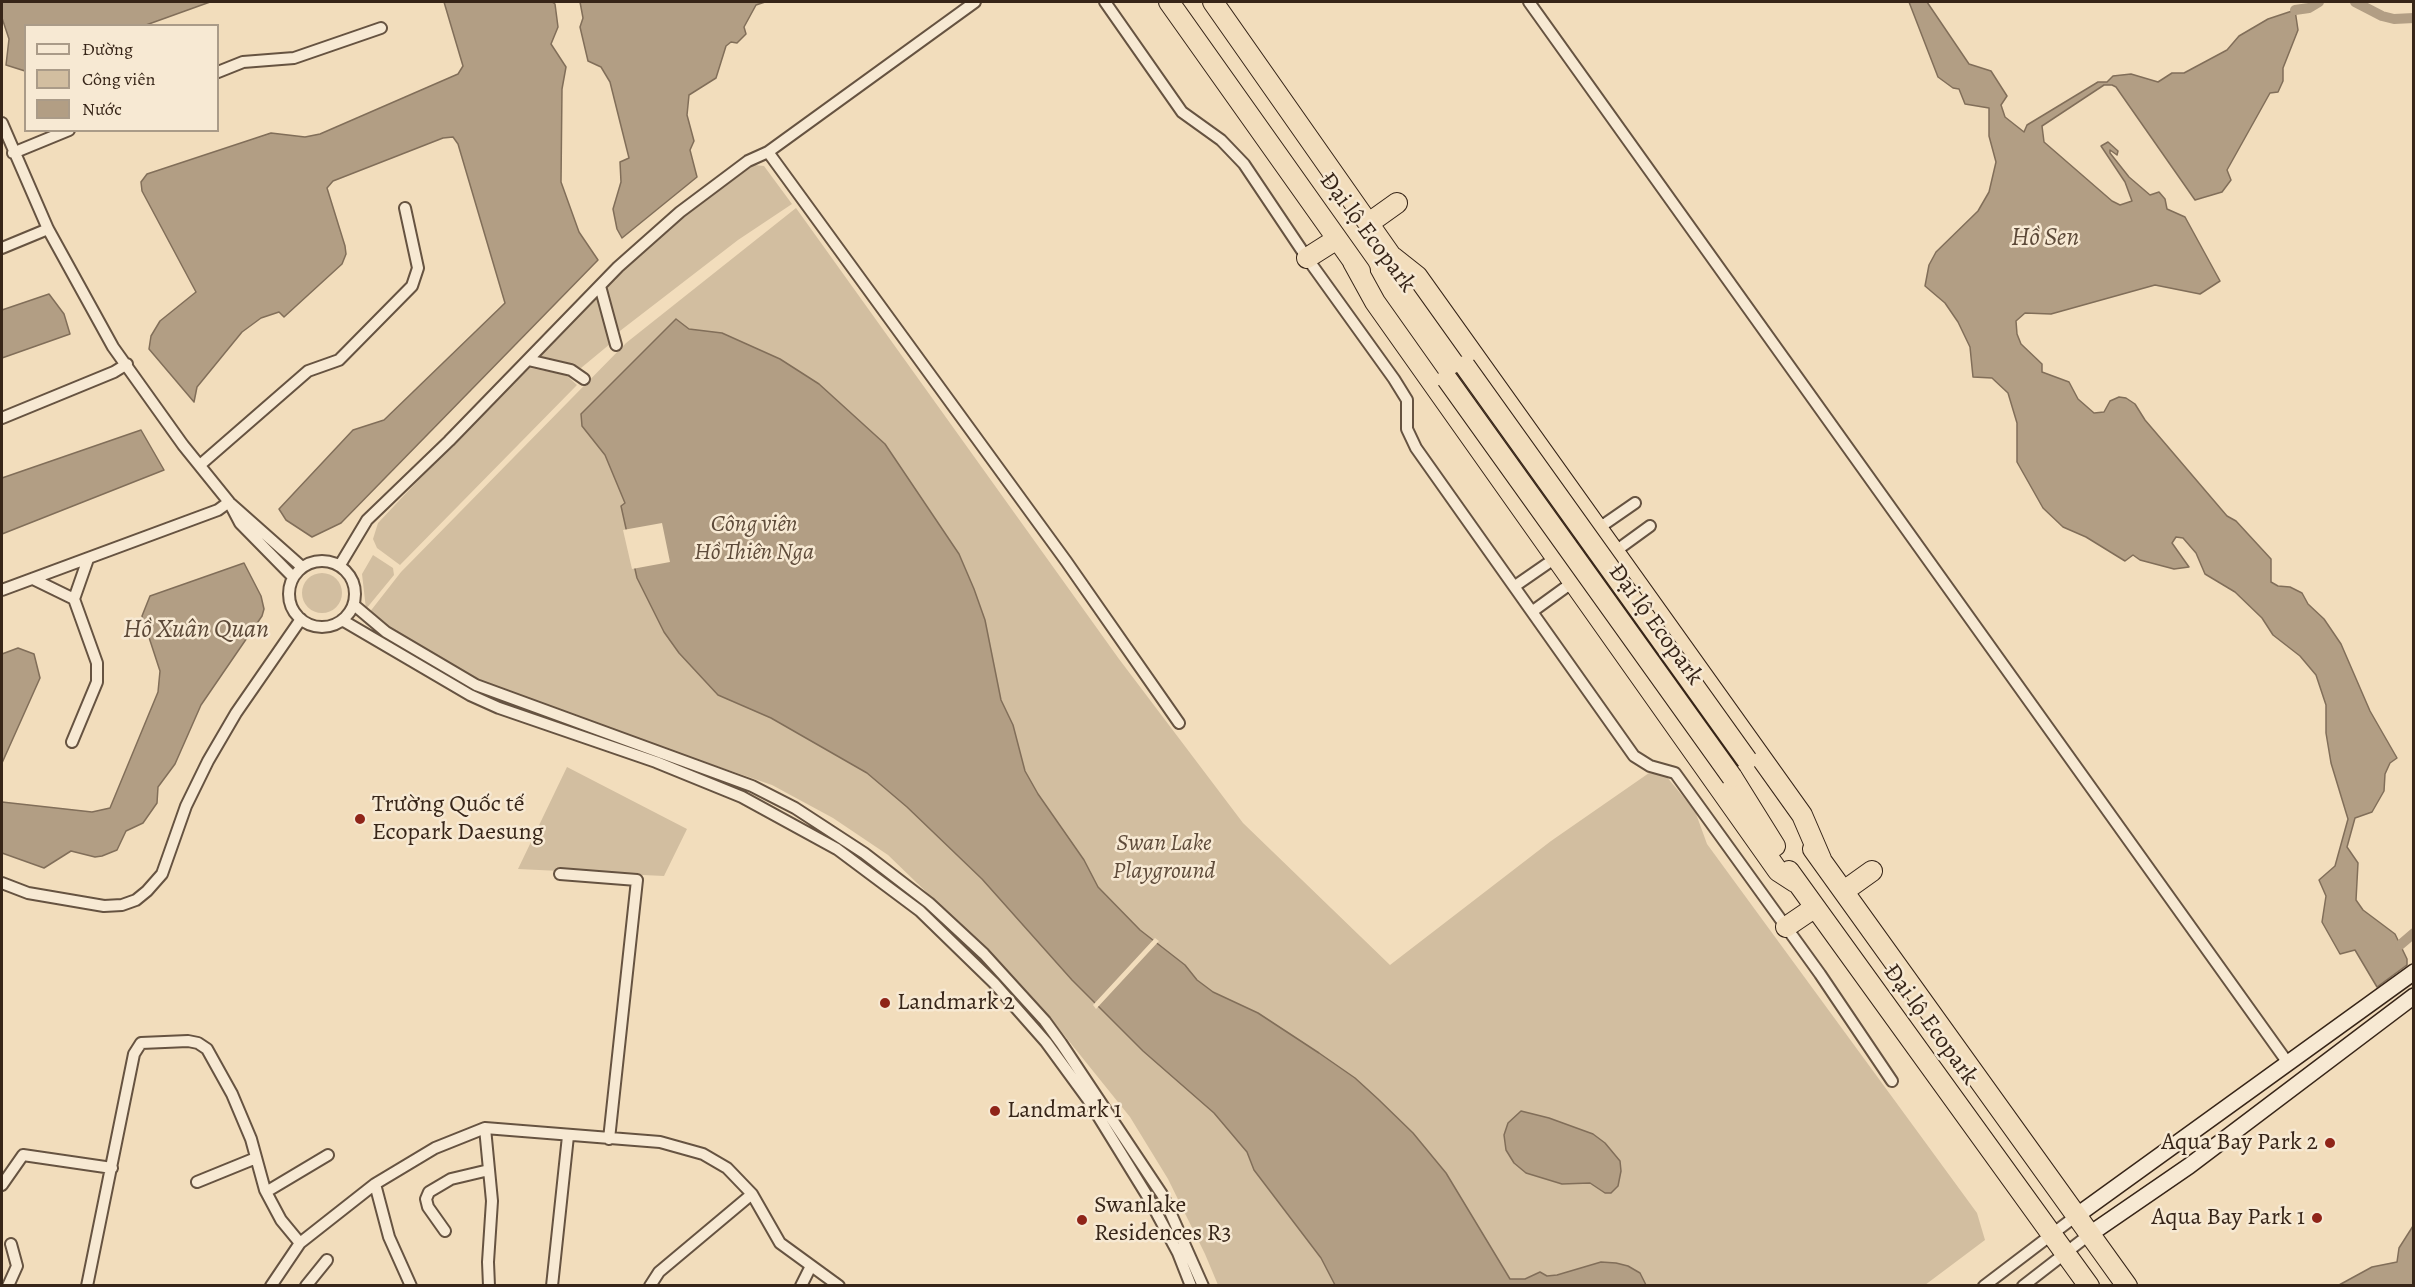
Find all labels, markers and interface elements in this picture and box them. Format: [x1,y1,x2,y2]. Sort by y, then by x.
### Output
legend [24,24,219,132]
text: Đường [82,37,133,61]
text: Công viên [82,67,155,91]
text: Nước [82,97,122,121]
street label: Đại lộ Ecopark [1313,167,1421,299]
water label: Hồ Sen [2011,223,2079,255]
park label: Công viên Hồ Thiên Nga [694,511,814,567]
street label: Đại lộ Ecopark [1601,559,1709,691]
water label: Hồ Xuân Quan [123,615,269,647]
place label: Trường Quốc tế Ecopark Daesung [372,791,544,847]
marker: Trường Quốc tế Ecopark Daesung [353,812,367,826]
park label: Swan Lake Playground [1113,830,1215,886]
street label: Đại lộ Ecopark [1876,959,1984,1091]
place label: Landmark 2 [897,989,1015,1017]
marker: Landmark 2 [878,996,892,1010]
place label: Landmark 1 [1007,1097,1122,1125]
marker: Landmark 1 [988,1104,1002,1118]
place label: Aqua Bay Park 2 [2161,1129,2318,1157]
marker: Aqua Bay Park 2 [2323,1136,2337,1150]
place label: Swanlake Residences R3 [1094,1192,1232,1248]
place label: Aqua Bay Park 1 [2152,1204,2305,1232]
marker: Aqua Bay Park 1 [2310,1211,2324,1225]
marker: Swanlake Residences R3 [1075,1213,1089,1227]

